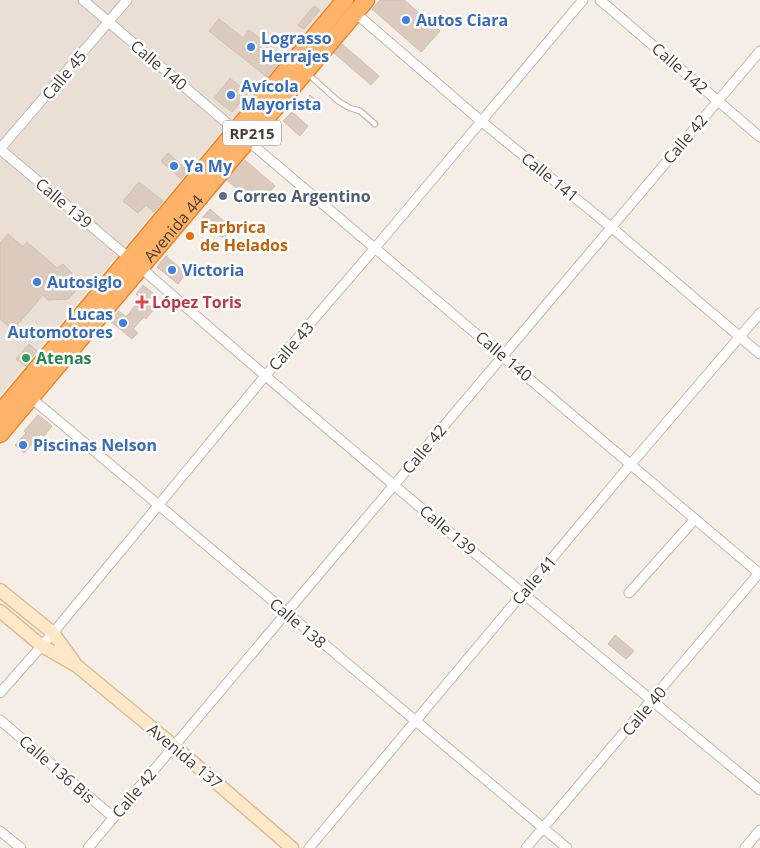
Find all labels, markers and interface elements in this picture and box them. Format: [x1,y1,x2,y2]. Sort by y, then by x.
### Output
place label: Autos Ciara [416,9,508,31]
marker: Autos Ciara [400,14,412,26]
place label: Lograsso Herrajes [261,27,332,67]
street label: Calle 140 [126,35,192,95]
street label: Calle 142 [647,38,713,98]
marker: Lograsso Herrajes [245,41,257,53]
street label: Calle 45 [37,46,91,104]
place label: Avícola Mayorista [241,75,321,115]
marker: Avícola Mayorista [225,89,237,101]
street label: Calle 42 [658,110,712,168]
road number: RP215 [223,120,281,146]
street label: Calle 141 [517,147,583,207]
place label: Ya My [184,155,233,177]
marker: Ya My [168,160,180,172]
street label: Calle 139 [31,173,97,233]
place label: Correo Argentino [233,185,371,207]
street label: Avenida 44 [139,190,208,267]
marker: Correo Argentino [217,190,229,202]
place label: Farbrica de Helados [200,216,288,256]
marker: Farbrica de Helados [184,230,196,242]
place label: Victoria [182,259,244,281]
marker: Victoria [166,264,178,276]
place label: Autosiglo [47,271,122,293]
marker: Autosiglo [31,276,43,288]
place label: López Toris [152,291,242,313]
marker: López Toris [136,296,148,308]
place label: Lucas Automotores [7,303,113,343]
marker: Lucas Automotores [117,317,129,329]
street label: Calle 43 [264,317,318,375]
street label: Calle 140 [471,326,537,386]
place label: Atenas [36,347,92,369]
marker: Atenas [20,352,32,364]
street label: Calle 42 [397,420,451,478]
place label: Piscinas Nelson [33,434,157,456]
marker: Piscinas Nelson [17,439,29,451]
street label: Calle 139 [415,500,481,560]
street label: Calle 41 [507,551,561,609]
street label: Calle 138 [265,593,331,653]
street label: Calle 40 [617,682,671,740]
street label: Avenida 137 [143,718,227,794]
street label: Calle 136 Bis [14,730,100,808]
street label: Calle 42 [107,764,161,822]

